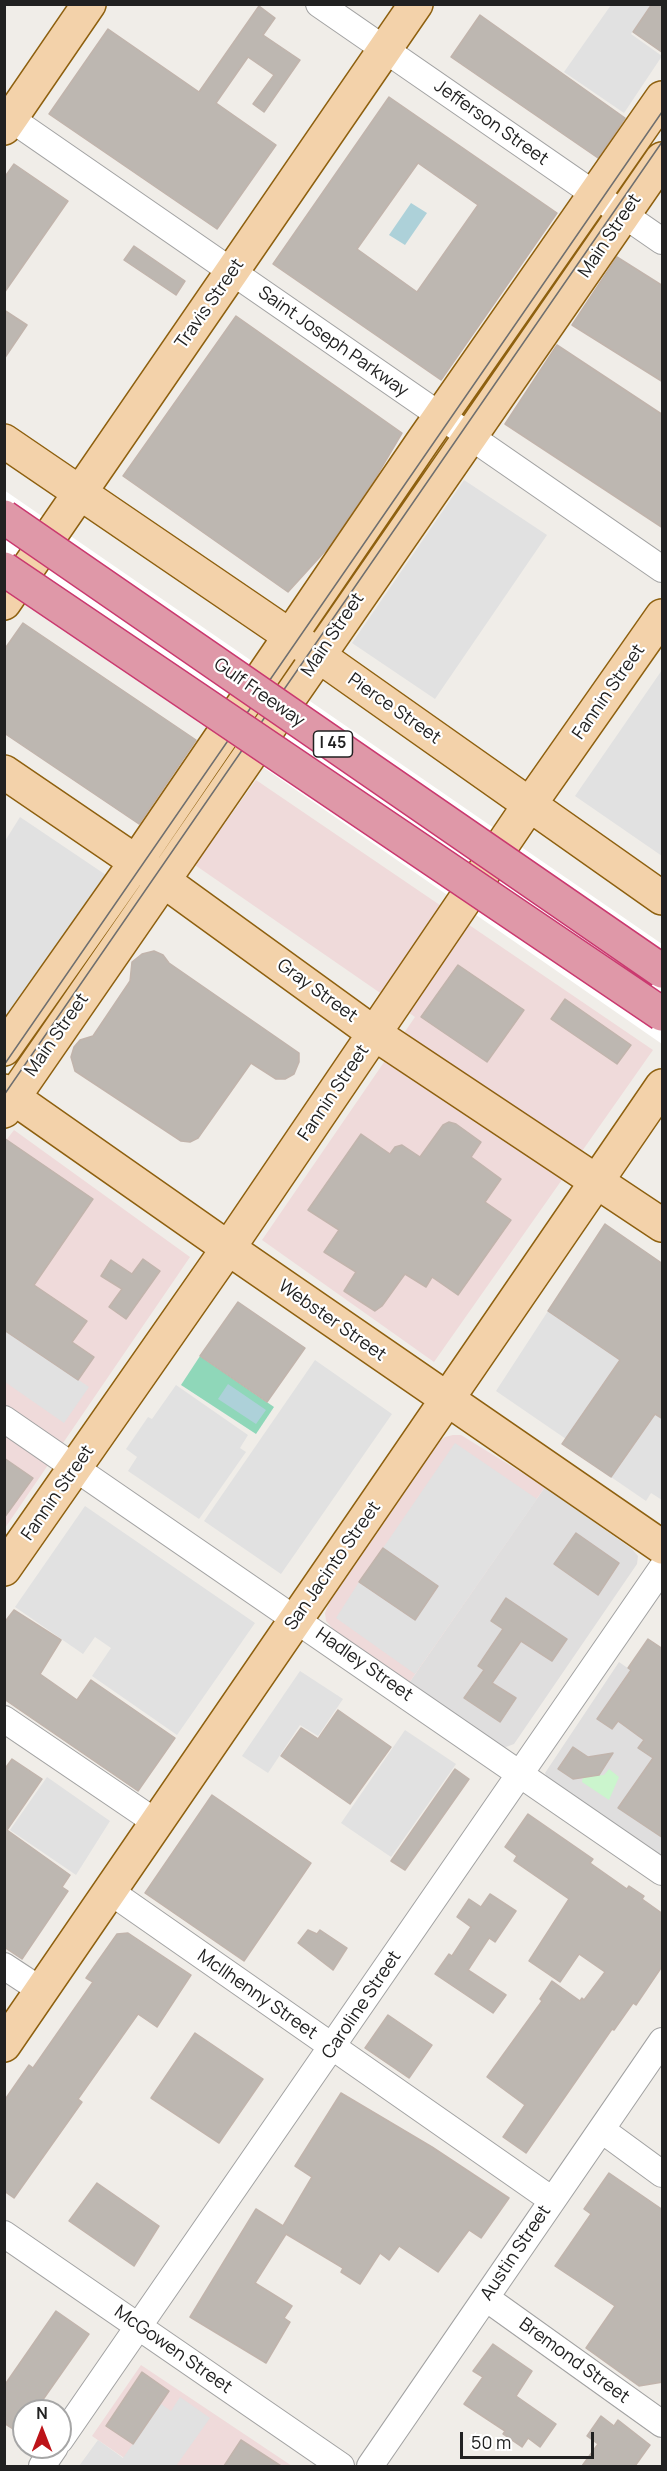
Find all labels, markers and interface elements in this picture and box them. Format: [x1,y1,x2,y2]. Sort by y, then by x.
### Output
street label: Jefferson Street [430,76,552,170]
street label: Main Street [574,190,646,282]
street label: Travis Street [171,255,249,353]
street label: Saint Joseph Parkway [254,282,412,402]
street label: Main Street [297,589,369,681]
street label: Fannin Street [568,640,650,744]
street label: Gulf Freeway [209,654,309,732]
street label: Pierce Street [343,669,445,749]
road number: I 45 [314,731,352,757]
street label: Gray Street [273,955,361,1027]
street label: Main Street [20,989,94,1081]
street label: Fannin Street [294,1041,374,1145]
street label: Webster Street [274,1276,390,1366]
street label: Fannin Street [17,1441,99,1545]
street label: San Jacinto Street [280,1497,386,1635]
street label: Hadley Street [311,1624,417,1706]
street label: McIlhenny Street [193,1946,321,2044]
street label: Caroline Street [318,1947,406,2063]
street label: Austin Street [476,2201,556,2305]
street label: McGowen Street [110,2301,236,2399]
street label: Bremond Street [515,2314,633,2408]
north arrow [12,2399,72,2459]
text: N [36,2402,48,2424]
scale bar [463,2420,596,2458]
text: 50 m [471,2430,511,2454]

